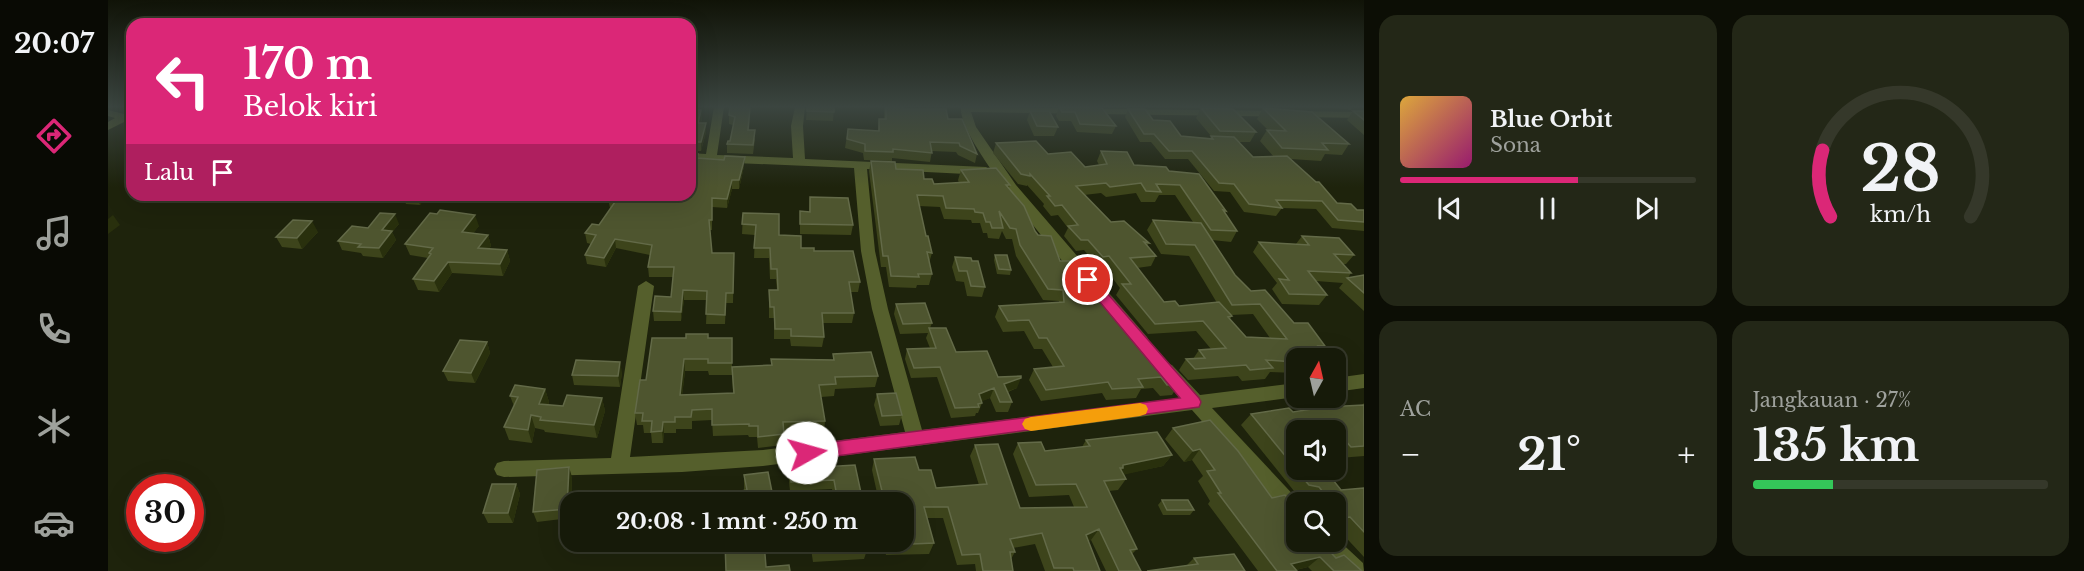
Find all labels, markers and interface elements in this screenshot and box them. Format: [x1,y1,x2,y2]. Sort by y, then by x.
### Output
text: 20:07 [14,27,94,60]
text: 170 m [243,38,372,90]
icon: left [144,42,222,120]
text: Belok kiri [243,90,378,123]
text: Blue Orbit [1490,106,1612,133]
icon: directions [33,115,75,157]
text: 28 [1860,131,1940,209]
text: Sona [1490,133,1541,157]
icon: arrive [206,156,239,189]
text: Lalu [144,159,194,186]
icon: previous [1433,192,1466,225]
icon: pause [1531,192,1564,225]
icon: next [1630,192,1663,225]
text: km/h [1870,202,1931,229]
icon: music [33,212,75,254]
pin [1062,254,1113,305]
icon: arrive [1071,263,1104,296]
icon: phone [33,308,75,350]
north arrow [1286,348,1346,408]
map controls [1286,348,1346,552]
text: Jangkauan · 27% [1753,388,1911,412]
text: AC [1400,397,1431,421]
icon: climate [33,405,75,447]
text: 135 km [1753,417,1919,473]
button: sound [1286,420,1346,480]
position arrow [775,421,839,485]
text: 21° [1517,426,1581,482]
text: − [1400,434,1421,475]
text: + [1677,434,1695,475]
speed limit sign: 30 [126,474,204,552]
button: search [1286,492,1346,552]
icon: car [33,502,75,544]
text: 20:08 · 1 mnt · 250 m [616,508,858,535]

